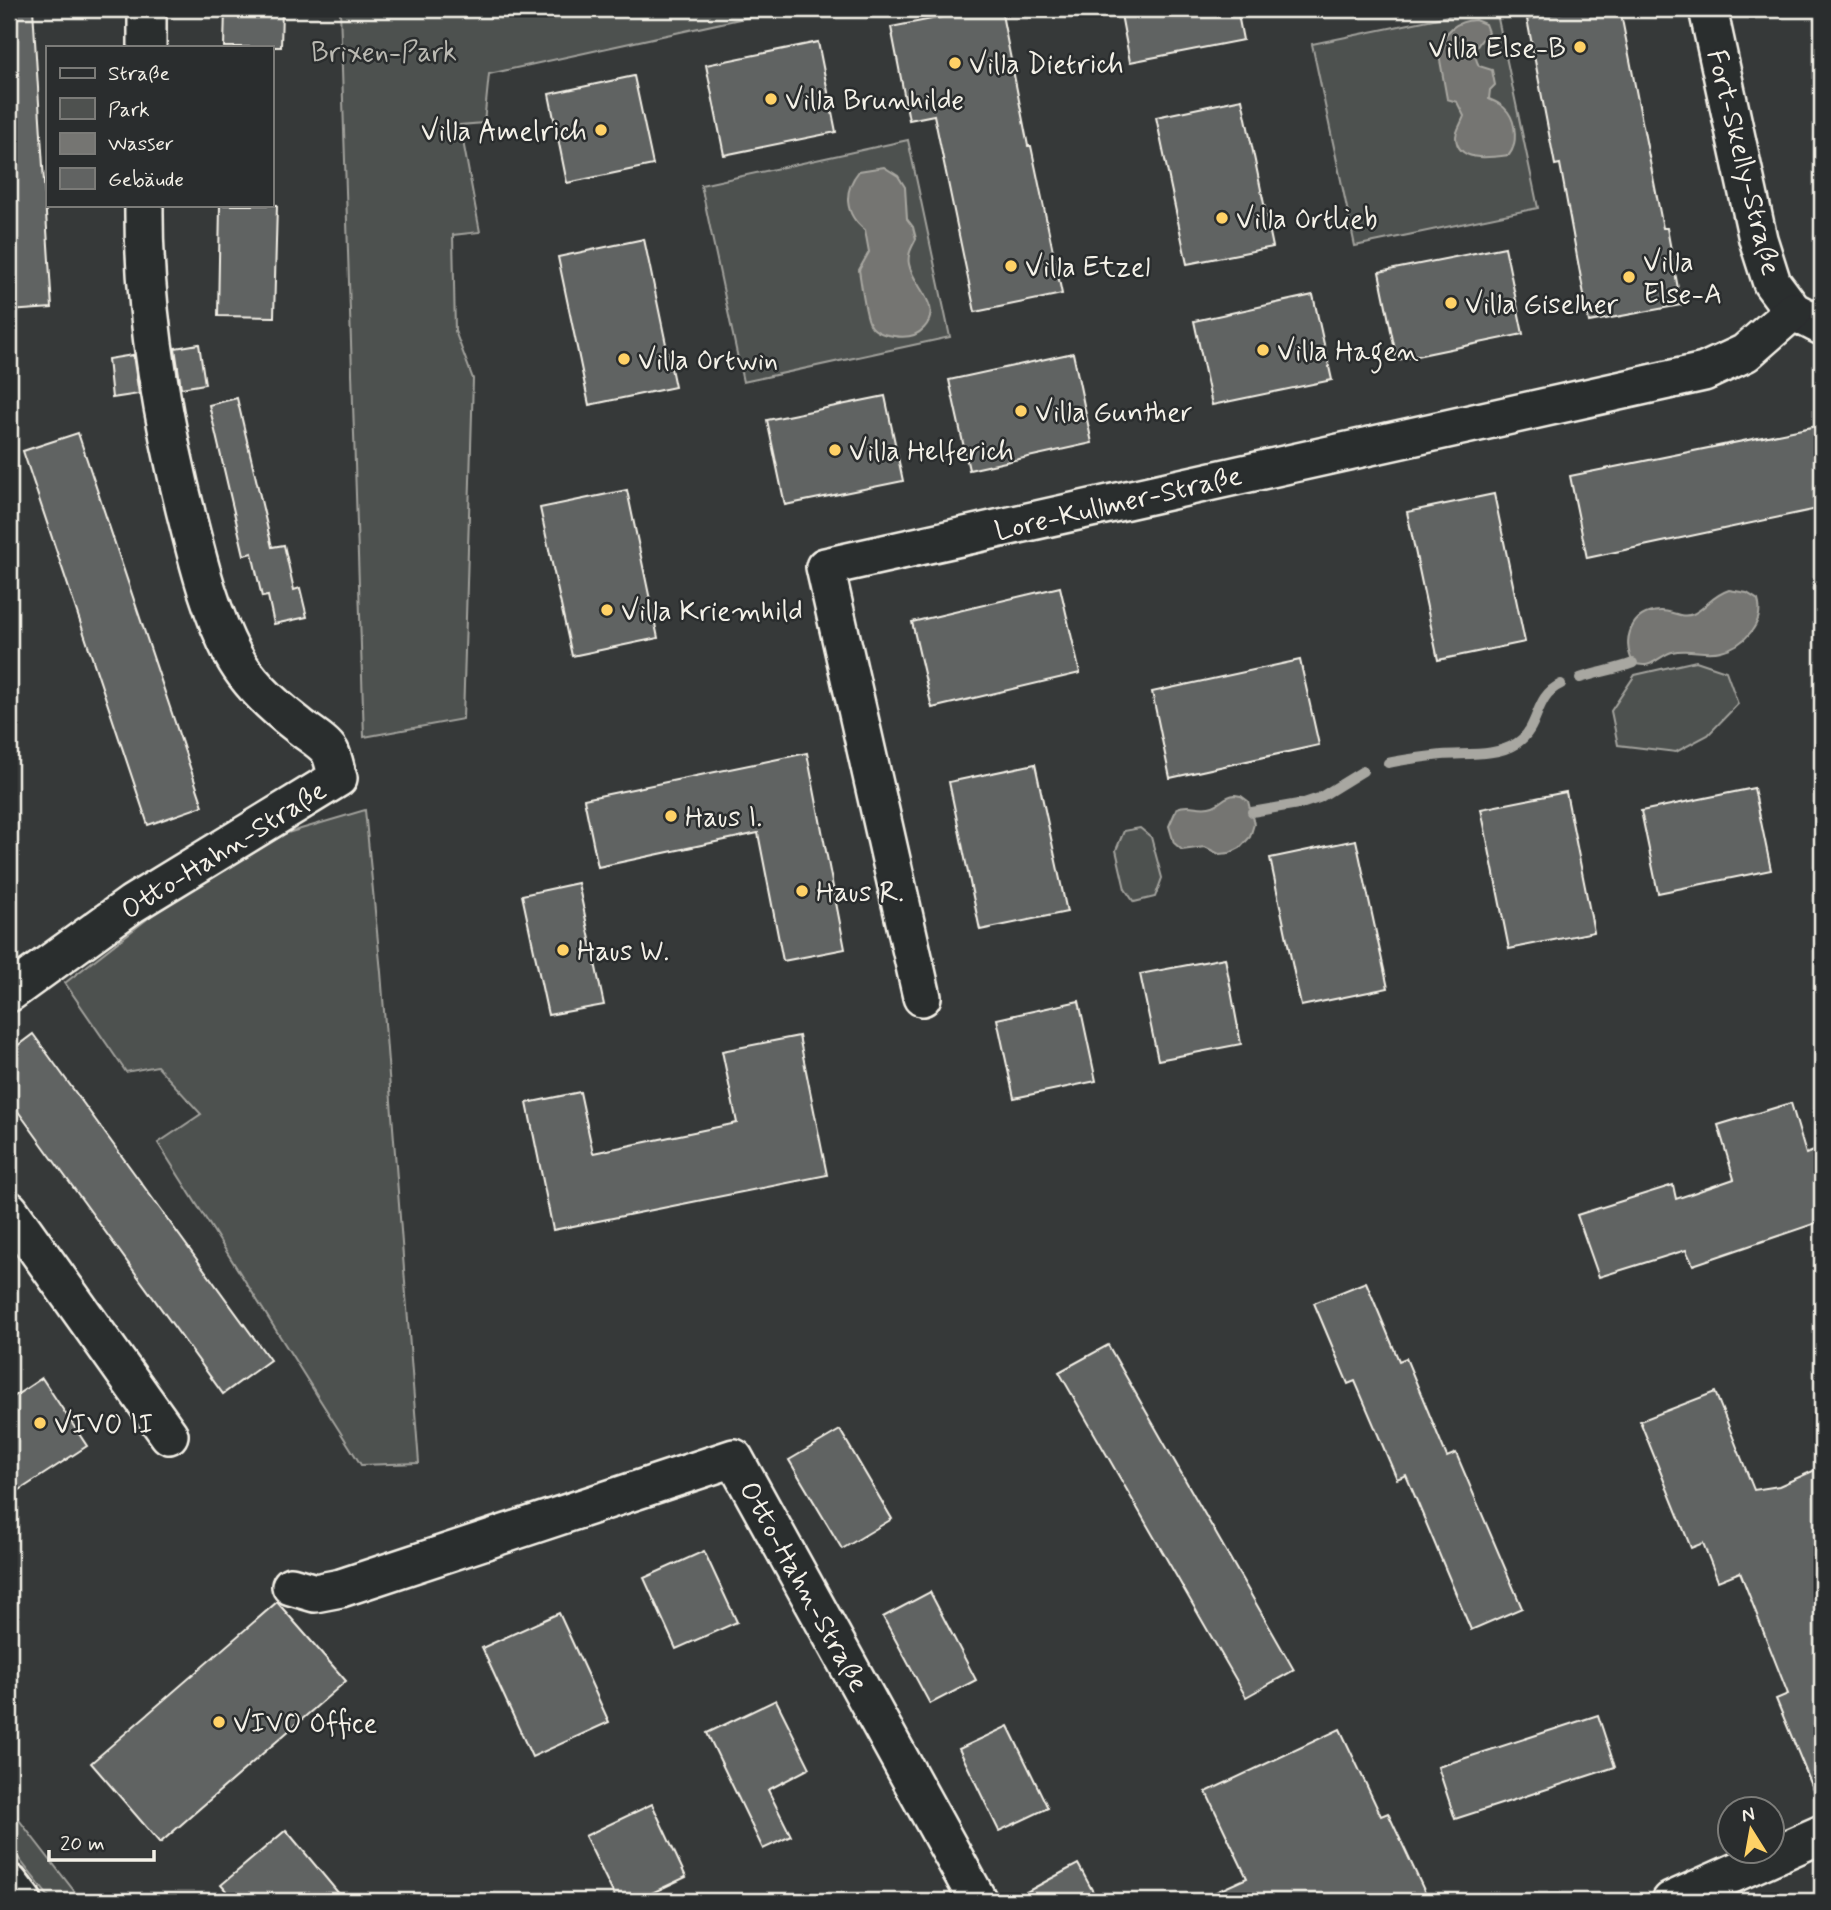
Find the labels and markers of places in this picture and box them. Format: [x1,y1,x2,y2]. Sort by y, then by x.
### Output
place label: Villa Else-B [1428,31,1566,68]
marker: Villa Else-B [1572,39,1588,55]
place label: Villa Dietrich [969,47,1124,84]
marker: Villa Dietrich [947,55,963,71]
place label: Villa Brunhilde [785,83,964,120]
marker: Villa Brunhilde [763,91,779,107]
place label: Villa Amelrich [421,114,587,151]
marker: Villa Amelrich [593,122,609,138]
place label: Villa Ortlieb [1236,202,1378,239]
marker: Villa Ortlieb [1214,210,1230,226]
place label: Villa Else-A [1643,245,1722,314]
place label: Villa Etzel [1025,250,1150,287]
marker: Villa Etzel [1003,258,1019,274]
marker: Villa Else-A [1621,269,1637,285]
place label: Villa Giselher [1465,287,1619,324]
marker: Villa Giselher [1443,295,1459,311]
place label: Villa Hagen [1277,334,1419,374]
marker: Villa Hagen [1255,342,1271,358]
place label: Villa Ortwin [638,343,778,380]
marker: Villa Ortwin [616,351,632,367]
place label: Villa Gunther [1035,395,1193,432]
marker: Villa Gunther [1013,403,1029,419]
place label: Villa Helferich [849,434,1014,471]
marker: Villa Helferich [827,442,843,458]
place label: Villa Kriemhild [621,594,803,631]
marker: Villa Kriemhild [599,602,615,618]
place label: Haus I. [685,800,762,837]
marker: Haus I. [663,808,679,824]
place label: Haus R. [816,875,904,912]
marker: Haus R. [794,883,810,899]
place label: Haus W. [577,934,669,971]
marker: Haus W. [555,942,571,958]
place label: VIVO II [54,1407,153,1444]
marker: VIVO II [32,1415,48,1431]
place label: VIVO Office [233,1706,377,1743]
marker: VIVO Office [211,1714,227,1730]

